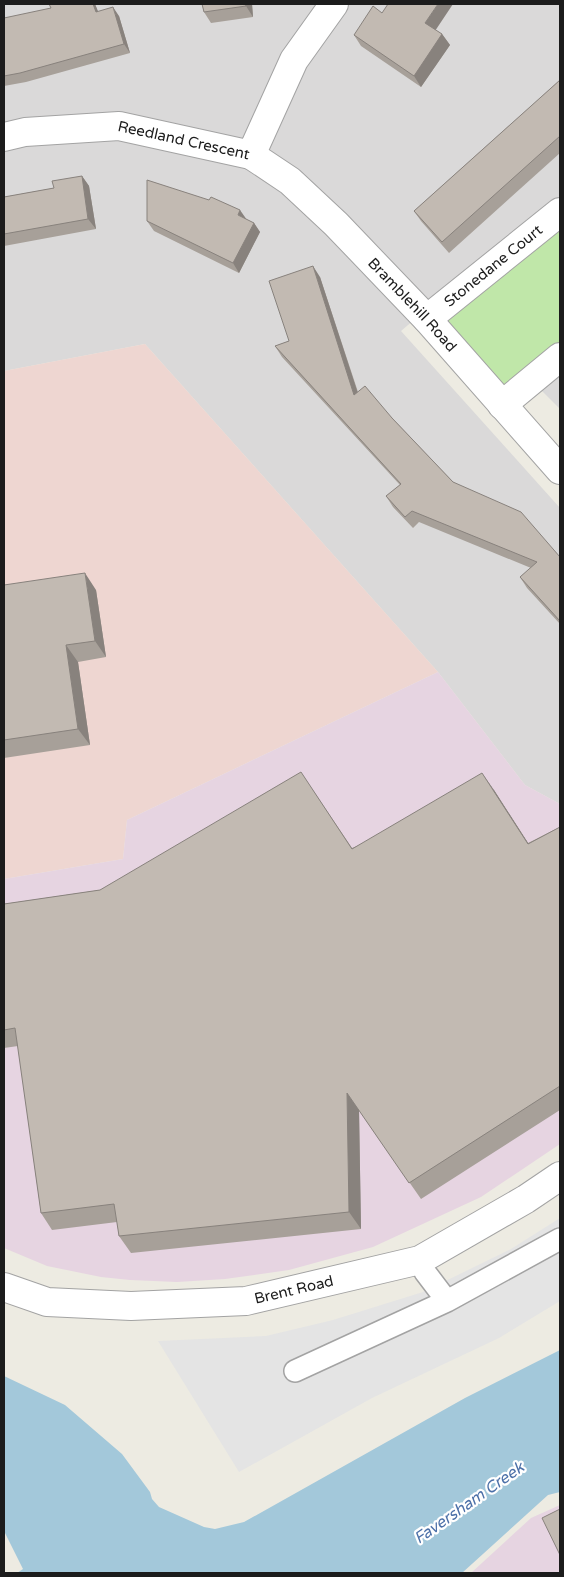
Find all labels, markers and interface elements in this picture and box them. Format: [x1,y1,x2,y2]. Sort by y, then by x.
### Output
street label: Reedland Crescent [116,117,252,163]
street label: Stonedane Court [441,221,546,311]
street label: Bramblehill Road [364,254,461,355]
street label: Brent Road [253,1272,335,1308]
water label: Faversham Creek [410,1457,529,1548]

